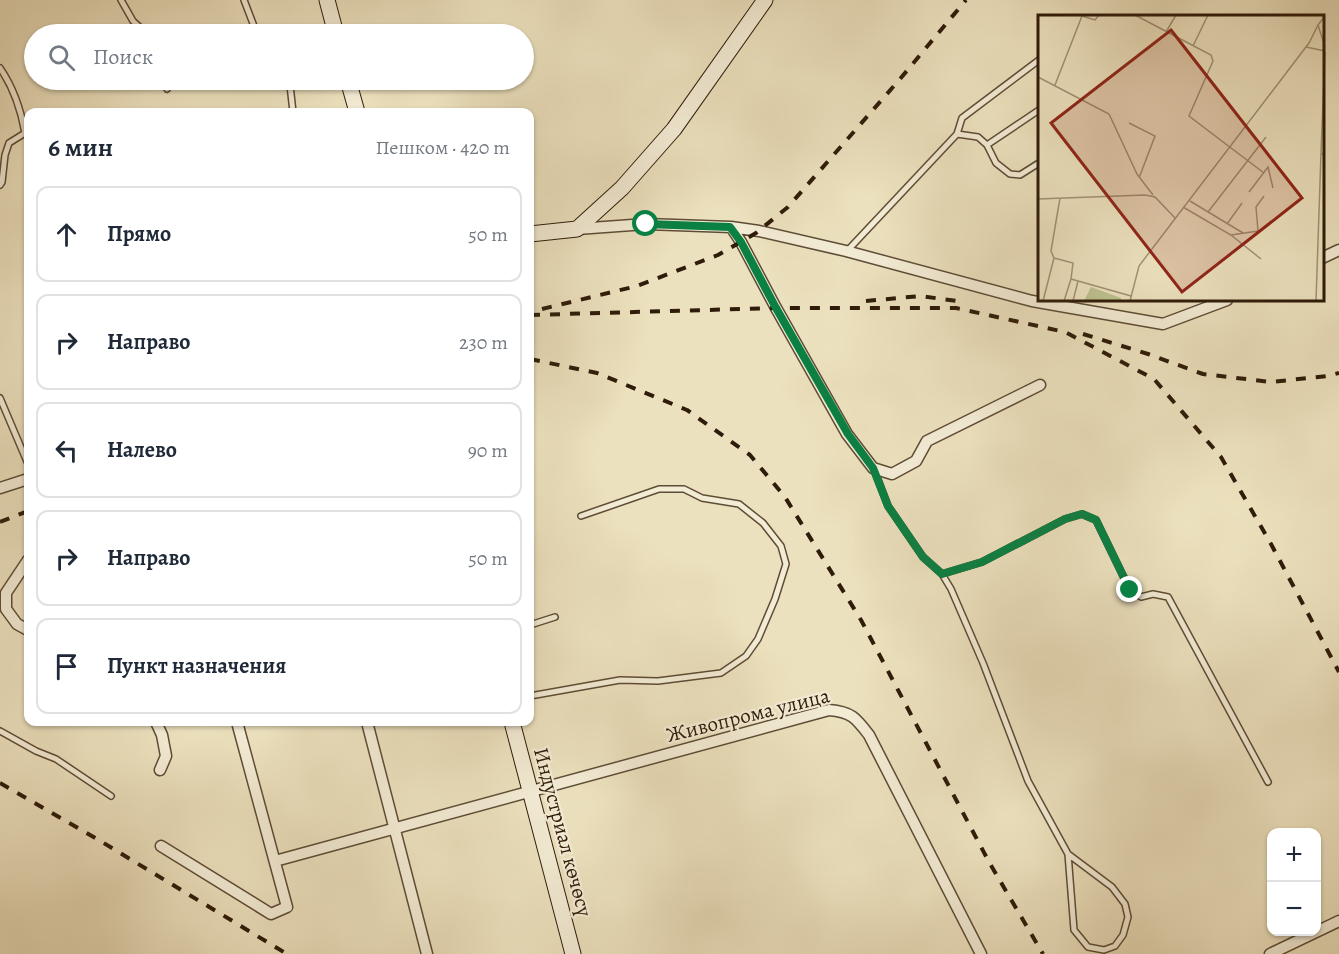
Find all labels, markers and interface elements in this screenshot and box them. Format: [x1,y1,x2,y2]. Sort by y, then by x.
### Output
inset map [1038,15,1324,302]
search box [24,24,534,90]
icon: search [45,41,78,74]
text: Поиск [93,42,153,72]
text: 6 мин [48,130,113,165]
text: Пешком · 420 m [376,134,510,161]
route start [632,210,658,236]
icon: ahead [50,218,83,251]
text: Прямо [107,219,171,249]
text: 50 m [468,221,508,248]
icon: right [50,326,83,359]
text: Направо [107,327,190,357]
text: 230 m [459,329,508,356]
icon: left [50,434,83,467]
text: Налево [107,435,177,465]
text: 90 m [468,437,508,464]
icon: right [50,542,83,575]
text: Направо [107,543,190,573]
text: 50 m [468,545,508,572]
route end [1116,576,1142,602]
icon: arrive [50,650,83,683]
text: Пункт назначения [107,651,286,681]
street label: Живопрома улица [663,681,833,749]
street label: Индустриал көчөсү [527,744,599,920]
map controls [1267,828,1321,936]
button: + [1267,828,1321,882]
button: − [1267,882,1321,936]

